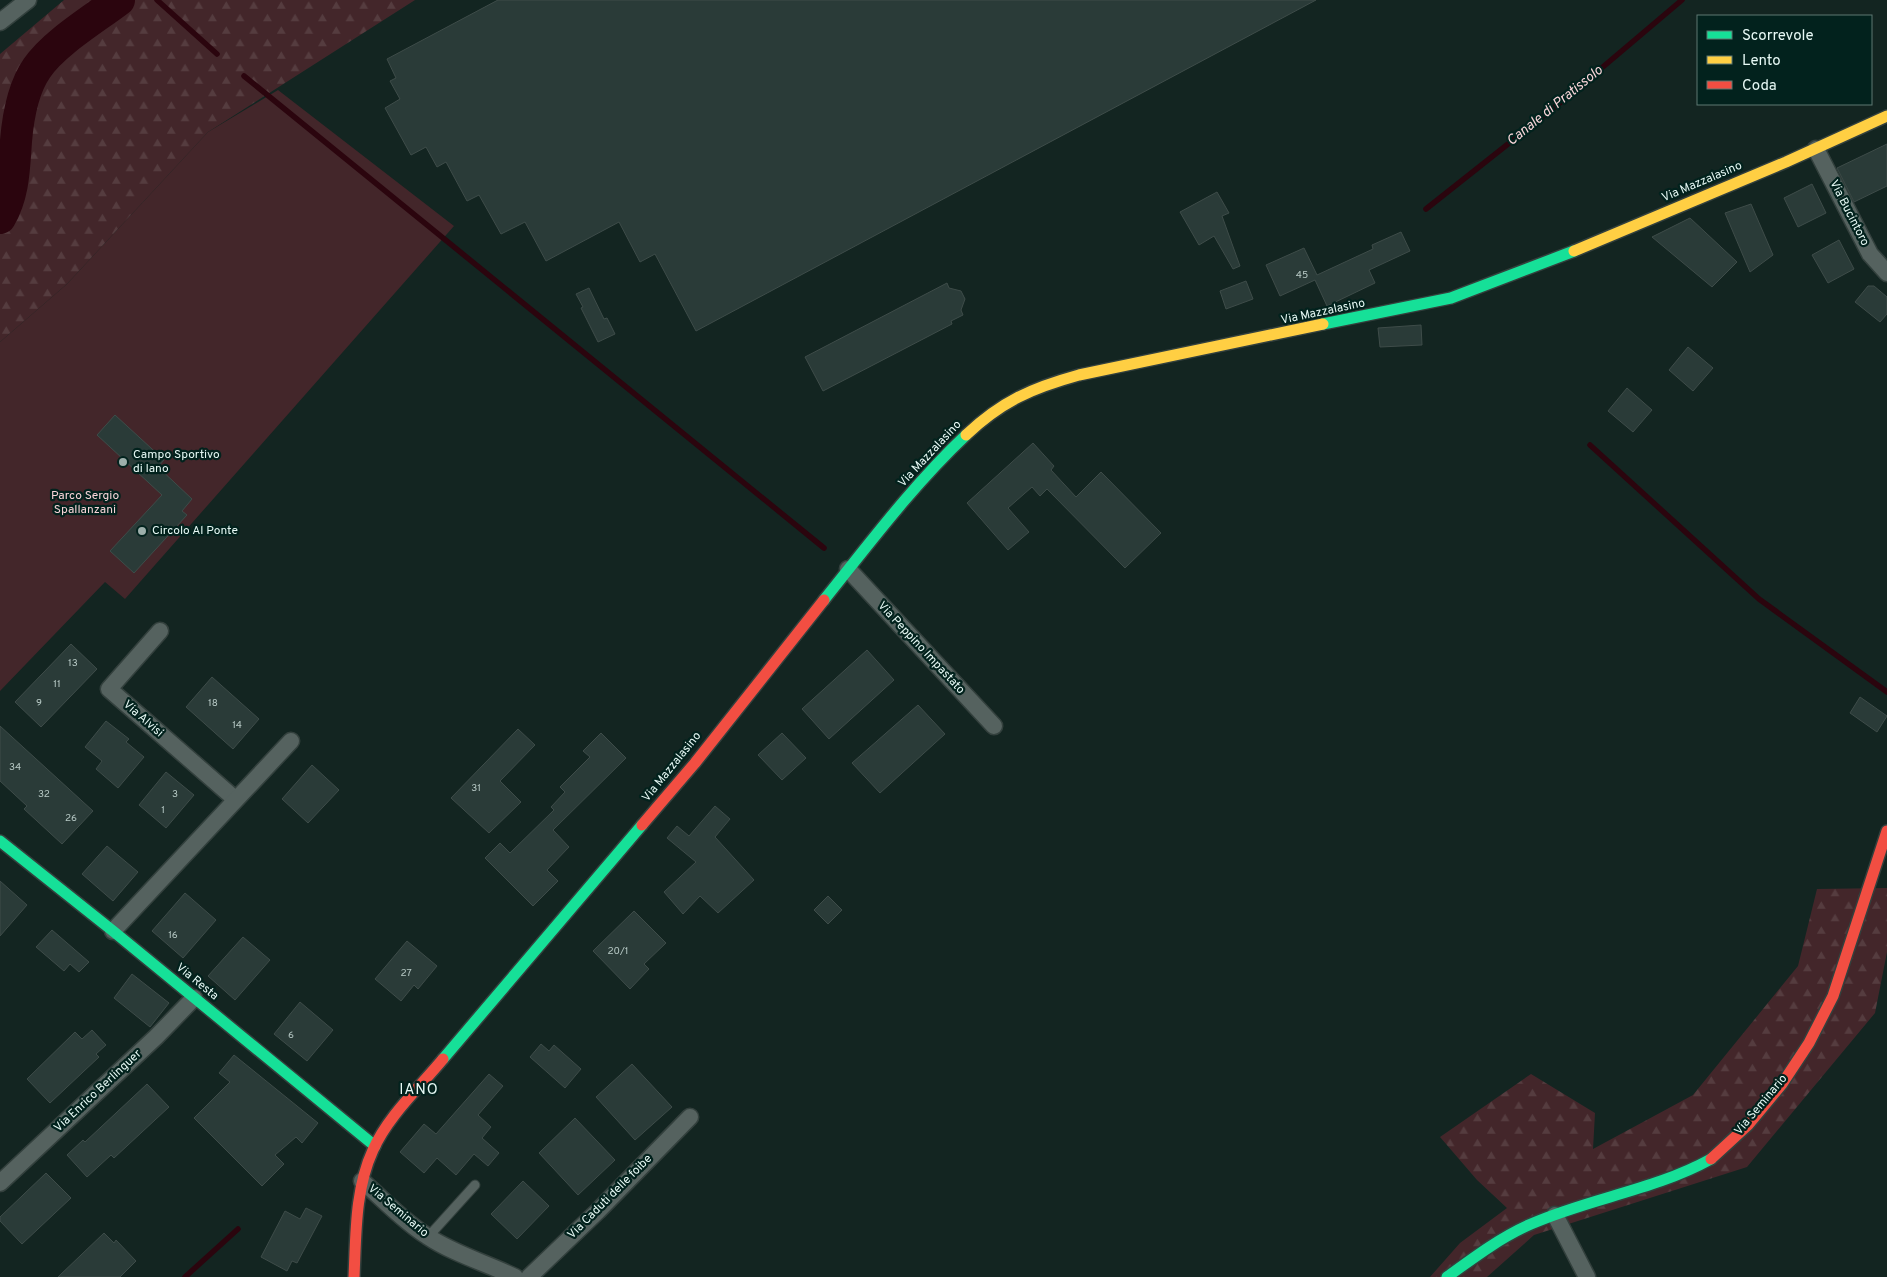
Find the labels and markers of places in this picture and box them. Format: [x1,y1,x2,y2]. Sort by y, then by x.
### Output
place label: Campo Sportivo di Iano [133,447,220,477]
marker: Campo Sportivo di Iano [117,456,129,468]
place label: Circolo Al Ponte [152,523,238,539]
marker: Circolo Al Ponte [136,525,148,537]

